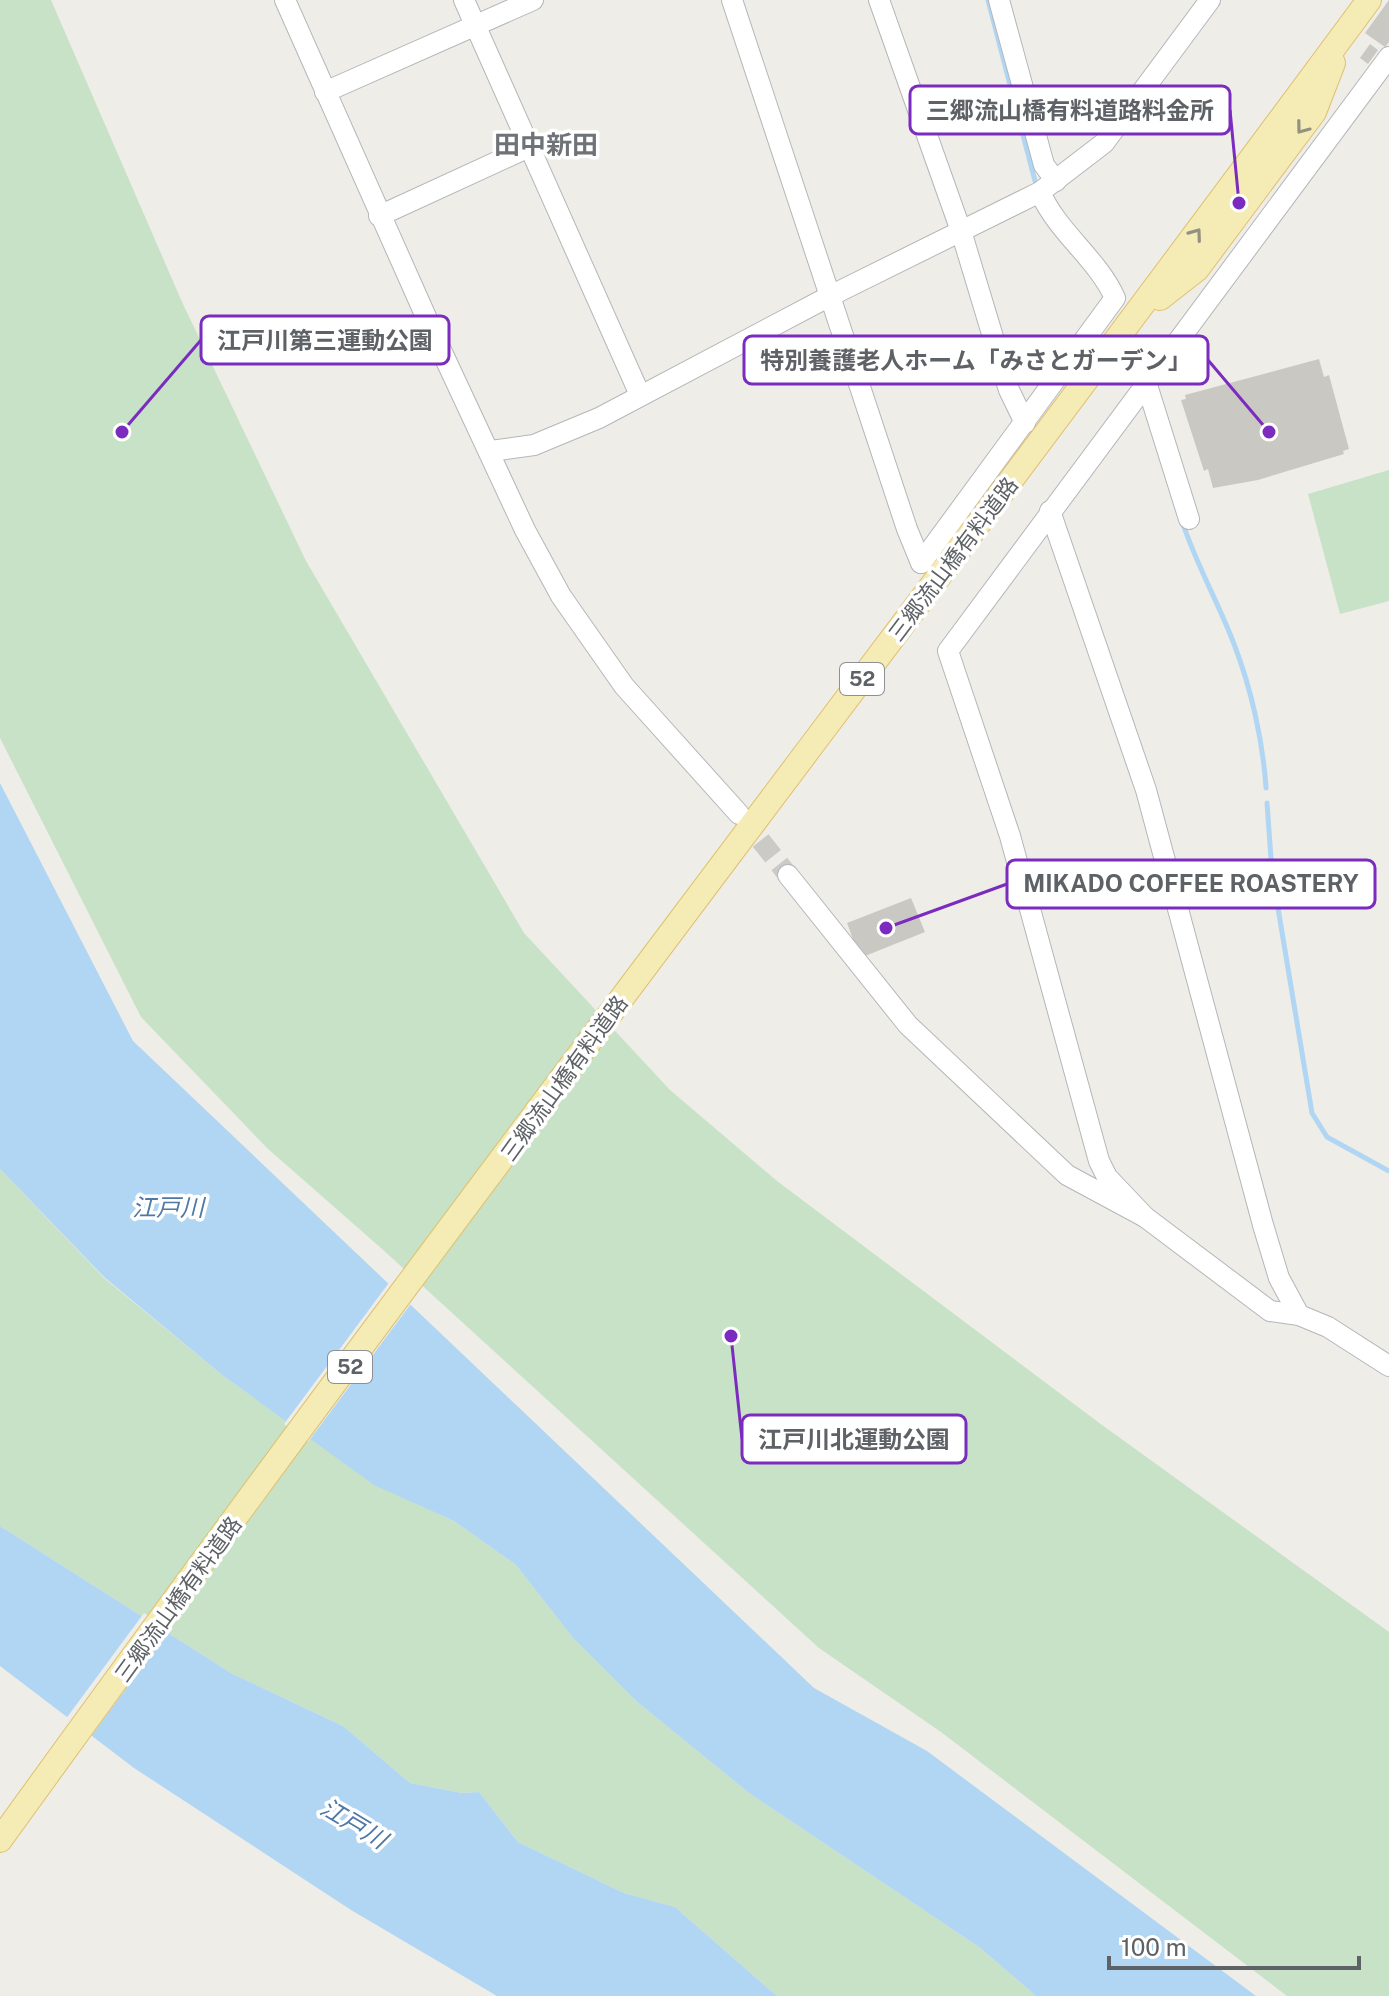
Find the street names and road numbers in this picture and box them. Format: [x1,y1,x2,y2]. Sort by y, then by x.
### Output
street label: 三郷流山橋有料道路 [883,472,1023,646]
road number: 52 [840,663,884,695]
street label: 三郷流山橋有料道路 [495,990,633,1166]
road number: 52 [328,1351,372,1383]
street label: 三郷流山橋有料道路 [109,1511,247,1687]

